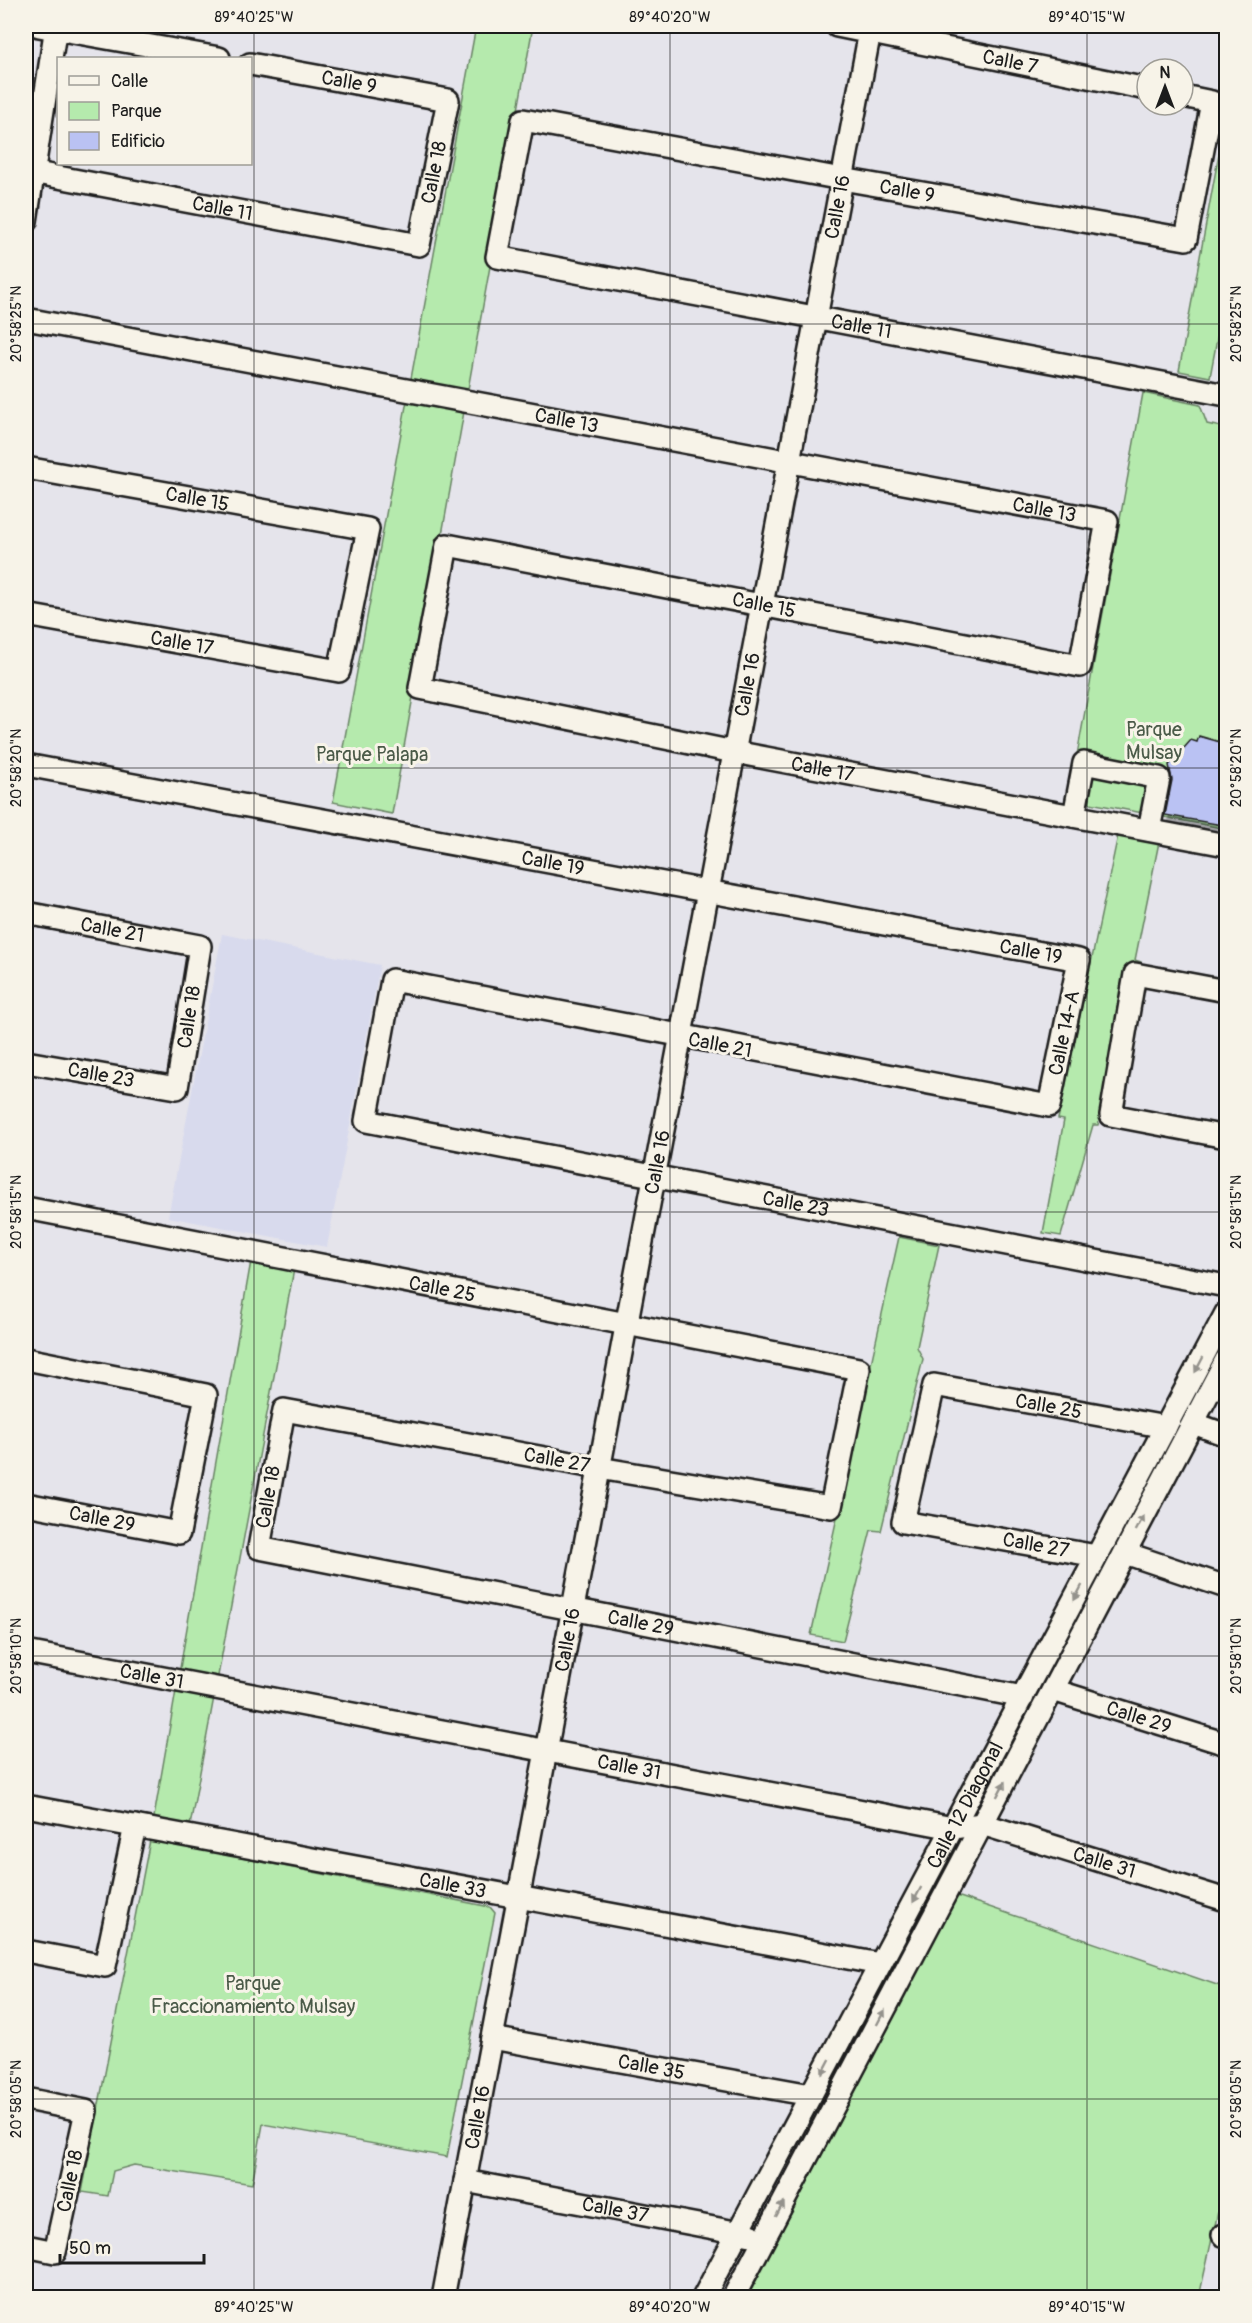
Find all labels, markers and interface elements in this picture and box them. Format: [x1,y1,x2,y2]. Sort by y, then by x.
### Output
text: 89°40'25"W [214,8,294,27]
text: 89°40'20"W [629,8,711,27]
text: 89°40'15"W [1049,8,1126,27]
street label: Calle 7 [981,43,1041,79]
legend [57,57,252,165]
north arrow [1135,57,1195,117]
text: N [1160,63,1171,83]
street label: Calle 9 [319,65,379,99]
text: Calle [111,70,148,93]
text: Parque [111,100,161,123]
text: Edificio [111,130,165,153]
street label: Calle 18 [415,139,452,206]
street label: Calle 16 [819,173,855,241]
street label: Calle 9 [877,174,937,208]
street label: Calle 11 [190,190,255,226]
text: 20°58'25"N [7,286,26,362]
text: 20°58'25"N [1227,286,1246,362]
street label: Calle 11 [829,308,894,344]
street label: Calle 13 [533,402,601,438]
street label: Calle 15 [164,481,231,516]
street label: Calle 13 [1010,491,1078,527]
street label: Calle 15 [730,587,798,623]
street label: Calle 17 [148,625,216,661]
street label: Calle 16 [729,650,765,719]
park label: Parque Mulsay [1126,717,1182,765]
text: 20°58'20"N [7,729,26,807]
text: 20°58'20"N [1227,729,1246,807]
park label: Parque Palapa [316,742,428,767]
street label: Calle 17 [789,751,857,787]
street label: Calle 19 [520,845,587,881]
street label: Calle 21 [78,911,146,948]
street label: Calle 19 [997,933,1064,969]
street label: Calle 18 [172,984,206,1050]
street label: Calle 14-A [1043,988,1085,1078]
street label: Calle 21 [686,1027,754,1063]
street label: Calle 23 [66,1057,136,1093]
street label: Calle 16 [639,1128,675,1196]
text: 20°58'15"N [7,1175,26,1249]
text: 20°58'15"N [1227,1175,1246,1249]
street label: Calle 23 [761,1185,831,1222]
street label: Calle 25 [407,1270,478,1307]
one-way arrow [1194,1357,1204,1374]
street label: Calle 25 [1013,1387,1084,1424]
street label: Calle 27 [522,1442,593,1478]
street label: Calle 18 [250,1464,286,1530]
street label: Calle 29 [67,1500,137,1538]
one-way arrow [1135,1515,1145,1532]
street label: Calle 27 [1001,1527,1072,1563]
one-way arrow [1073,1584,1083,1601]
street label: Calle 29 [606,1604,676,1641]
street label: Calle 16 [549,1605,585,1674]
text: 20°58'10"N [7,1618,26,1694]
text: 20°58'10"N [1227,1618,1246,1694]
street label: Calle 31 [118,1658,186,1694]
street label: Calle 29 [1103,1695,1175,1739]
street label: Calle 12 Diagonal [921,1737,1009,1873]
street label: Calle 31 [595,1748,663,1785]
one-way arrow [996,1780,1006,1797]
street label: Calle 31 [1070,1841,1139,1884]
street label: Calle 33 [417,1867,488,1903]
one-way arrow [912,1886,922,1903]
park label: Parque Fraccionamiento Mulsay [151,1971,356,2019]
one-way arrow [876,2009,886,2026]
street label: Calle 35 [616,2048,687,2085]
one-way arrow [821,2058,831,2075]
text: 20°58'05"N [7,2060,26,2138]
text: 20°58'05"N [1227,2060,1246,2138]
street label: Calle 16 [459,2083,495,2151]
street label: Calle 18 [51,2147,89,2215]
street label: Calle 37 [580,2191,651,2228]
one-way arrow [775,2200,785,2217]
scale bar [60,2227,204,2265]
text: 50 m [69,2237,111,2260]
text: 89°40'25"W [214,2298,294,2317]
text: 89°40'20"W [629,2298,711,2317]
text: 89°40'15"W [1049,2298,1126,2317]

